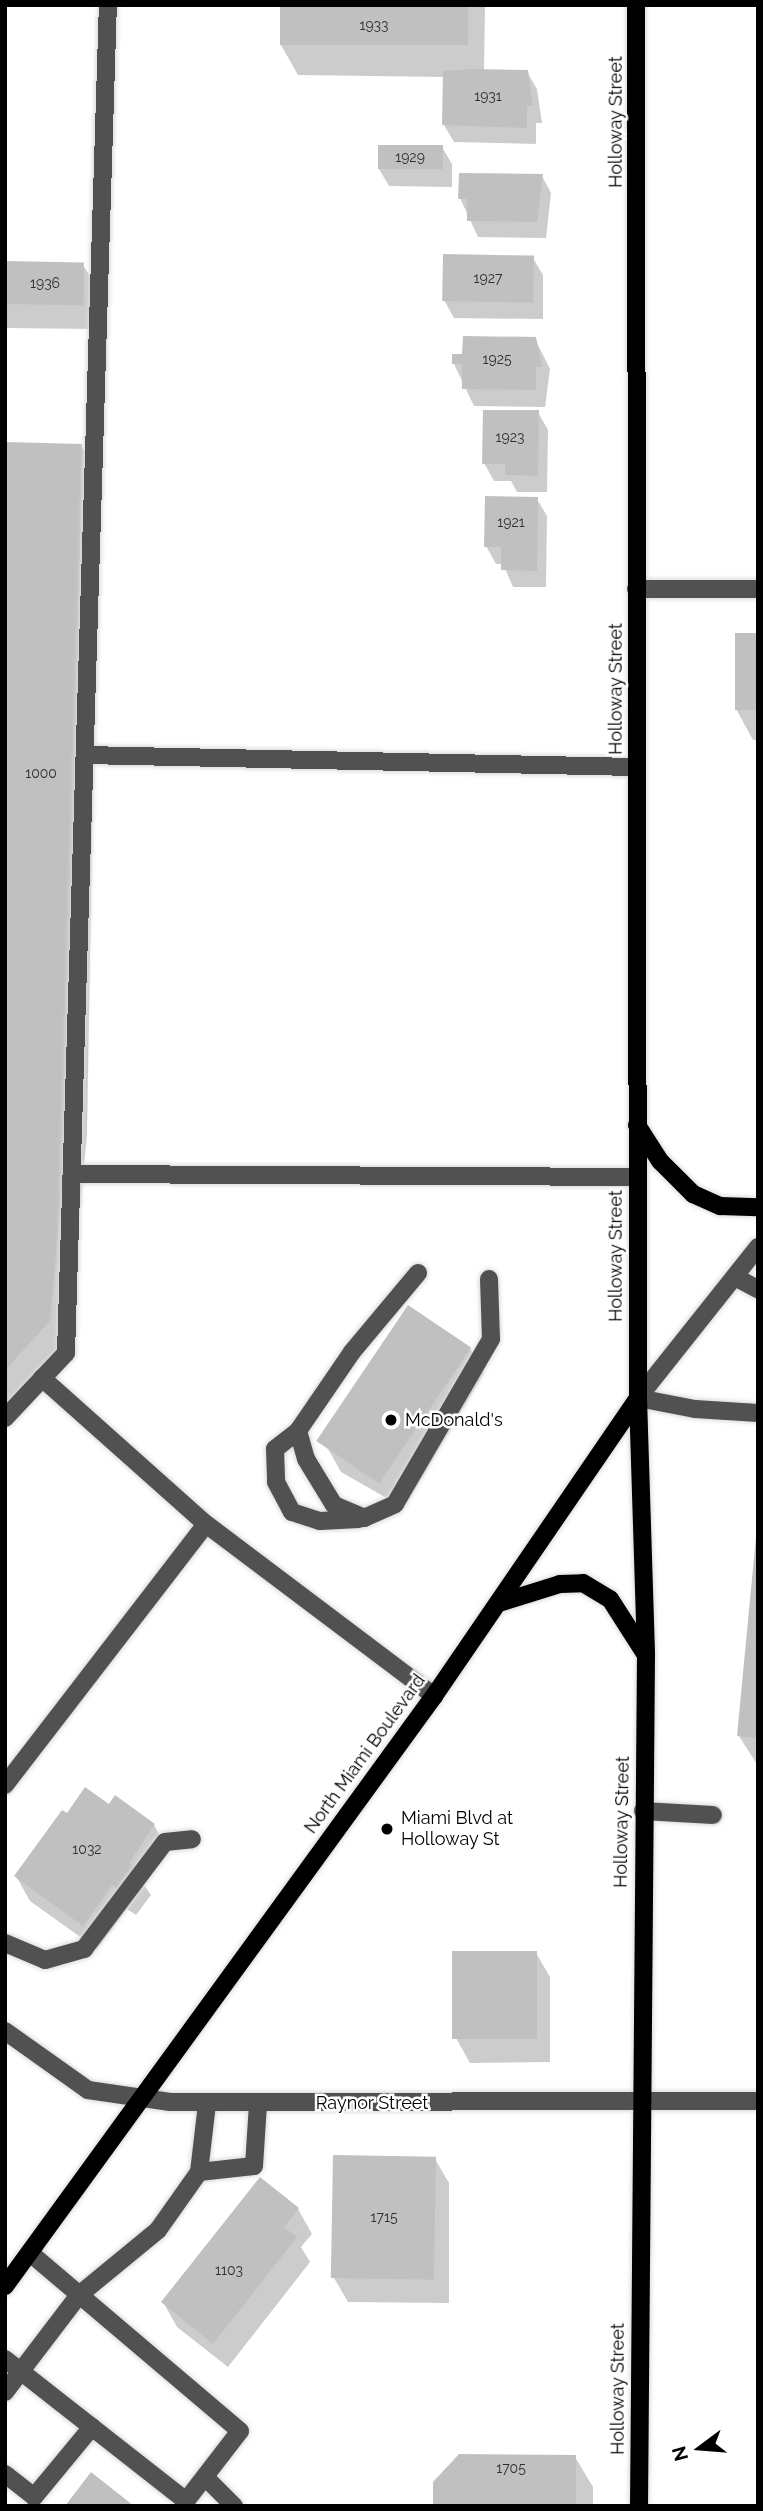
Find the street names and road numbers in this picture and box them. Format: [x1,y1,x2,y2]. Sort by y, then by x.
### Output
street label: Holloway Street [605,56,627,188]
street label: Holloway Street [605,623,627,755]
street label: Holloway Street [605,1190,627,1322]
street label: North Miami Boulevard [300,1670,430,1838]
street label: Holloway Street [610,1756,634,1888]
street label: Raynor Street [316,2092,428,2114]
street label: Holloway Street [607,2323,629,2455]

